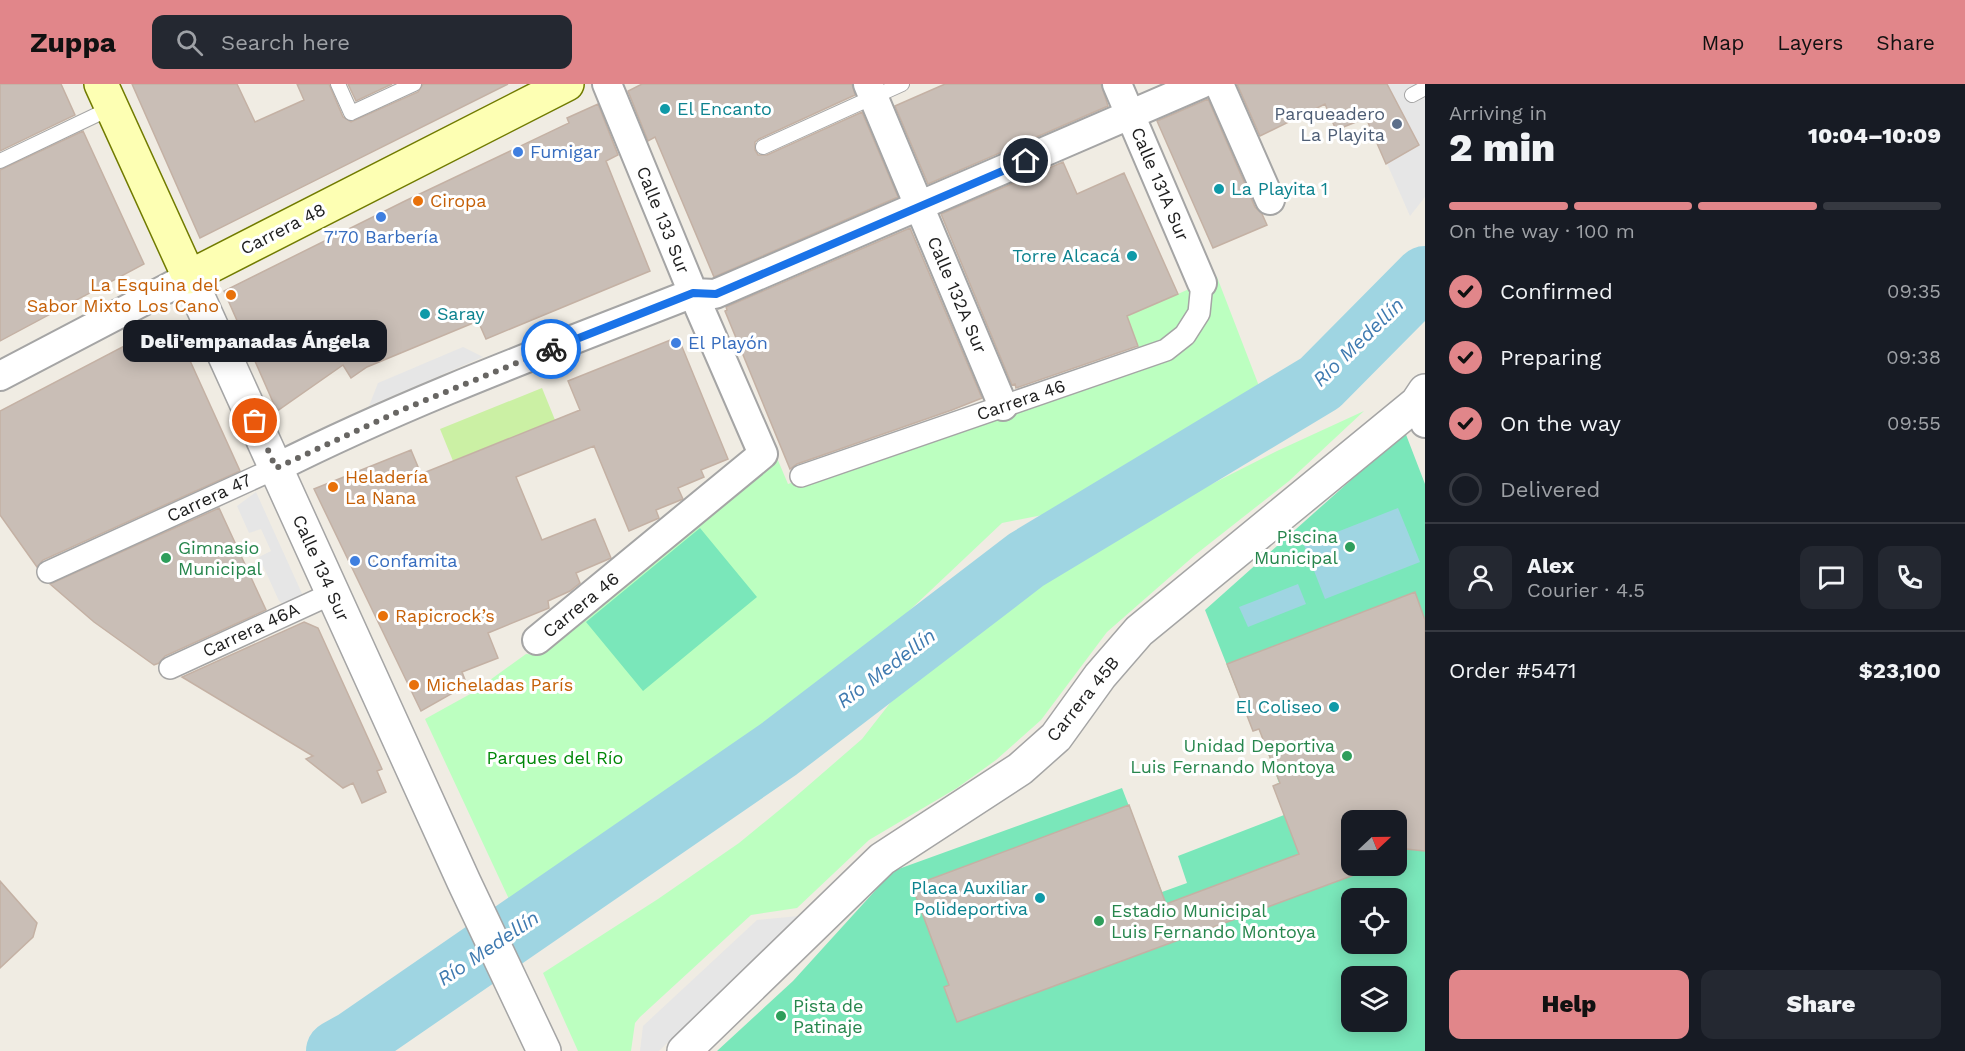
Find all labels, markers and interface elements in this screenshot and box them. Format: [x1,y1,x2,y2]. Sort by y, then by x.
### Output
search box [152,15,572,69]
text: Zuppa [30,26,116,59]
icon: search [173,26,206,59]
text: Search here [221,30,350,55]
text: Map [1701,30,1744,55]
text: Layers [1777,30,1843,55]
text: Share [1876,30,1935,55]
place label: El Encanto [677,98,772,119]
text: Arriving in [1449,101,1547,125]
marker: El Encanto [658,102,672,116]
place label: Parqueadero La Playita [1274,103,1385,145]
marker: Parqueadero La Playita [1390,117,1404,131]
text: 10:04–10:09 [1808,123,1941,148]
street label: Calle 131A Sur [1127,124,1194,244]
text: 2 min [1449,125,1555,170]
pin [1000,135,1051,186]
place label: Fumigar [530,141,600,162]
icon: home [1009,144,1042,177]
marker: Fumigar [511,145,525,159]
street label: Calle 133 Sur [632,163,695,276]
place label: La Playita 1 [1231,178,1328,199]
marker: La Playita 1 [1212,182,1226,196]
place label: Ciropa [430,190,486,211]
marker: Ciropa [411,194,425,208]
street label: Carrera 48 [237,198,329,259]
marker: 7'70 Barbería [374,210,388,224]
text: On the way · 100 m [1449,219,1635,243]
place label: 7'70 Barbería [324,226,438,247]
street label: Calle 132A Sur [923,233,992,356]
place label: Torre Alcacá [1012,245,1120,266]
marker: Torre Alcacá [1125,249,1139,263]
place label: La Esquina del Sabor Mixto Los Cano [27,274,219,316]
icon: check [1449,275,1482,308]
text: Confirmed [1500,279,1613,304]
text: 09:35 [1887,279,1941,303]
marker: La Esquina del Sabor Mixto Los Cano [224,288,238,302]
water label: Río Medellín [1307,293,1409,391]
place label: Saray [437,303,485,324]
marker: Saray [418,307,432,321]
callout: Deli'empanadas Ángela [123,319,387,361]
courier [521,319,581,379]
text: Deli'empanadas Ángela [140,329,370,353]
place label: El Playón [688,332,768,353]
icon: bike [535,333,568,366]
marker: El Playón [669,336,683,350]
icon: check [1449,341,1482,374]
text: Preparing [1500,345,1601,370]
text: 09:38 [1886,345,1941,369]
street label: Carrera 46 [974,375,1068,424]
pin [229,395,280,446]
icon: bag [238,404,271,437]
icon: check [1449,407,1482,440]
text: On the way [1500,411,1621,436]
text: 09:55 [1887,411,1941,435]
place label: Heladería La Nana [345,466,428,508]
street label: Carrera 47 [163,469,254,526]
text: Delivered [1500,477,1600,502]
marker: Heladería La Nana [326,480,340,494]
street label: Calle 134 Sur [289,511,354,624]
place label: Piscina Municipal [1254,526,1338,568]
place label: Gimnasio Municipal [178,537,263,579]
marker: Piscina Municipal [1343,540,1357,554]
button: person [1449,546,1512,609]
button: chat [1800,546,1863,609]
button: phone [1878,546,1941,609]
place label: Confamita [367,550,458,571]
marker: Gimnasio Municipal [159,551,173,565]
text: Alex [1527,553,1574,578]
marker: Confamita [348,554,362,568]
street label: Carrera 46 [538,567,623,642]
text: Courier · 4.5 [1527,578,1645,602]
street label: Carrera 46A [199,598,303,661]
place label: Rapicrock’s [395,605,495,626]
marker: Rapicrock’s [376,609,390,623]
water label: Río Medellín [832,623,940,713]
street label: Carrera 45B [1042,652,1123,746]
text: Order #5471 [1449,658,1577,683]
text: $23,100 [1859,658,1941,683]
place label: Micheladas París [426,674,573,695]
marker: Micheladas París [407,678,421,692]
place label: El Coliseo [1235,696,1322,717]
marker: El Coliseo [1327,700,1341,714]
place label: Unidad Deportiva Luis Fernando Montoya [1130,735,1335,777]
park label: Parques del Río [487,747,623,768]
marker: Unidad Deportiva Luis Fernando Montoya [1340,749,1354,763]
north arrow [1341,810,1407,876]
map controls [1341,810,1407,1032]
place label: Placa Auxiliar Polideportiva [911,877,1028,919]
button: locate [1341,888,1407,954]
marker: Placa Auxiliar Polideportiva [1033,891,1047,905]
place label: Estadio Municipal Luis Fernando Montoya [1111,900,1316,942]
water label: Río Medellín [433,905,543,991]
marker: Estadio Municipal Luis Fernando Montoya [1092,914,1106,928]
button: layers [1341,966,1407,1032]
button: Help [1449,970,1689,1039]
button: Share [1701,970,1941,1039]
place label: Pista de Patinaje [793,995,863,1037]
marker: Pista de Patinaje [774,1009,788,1023]

